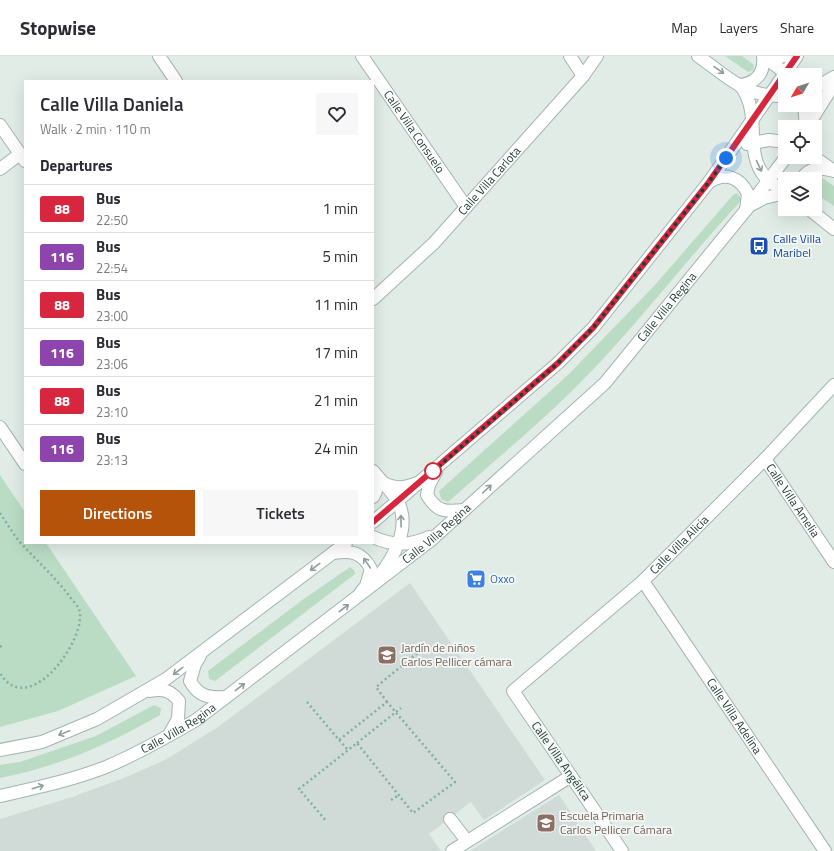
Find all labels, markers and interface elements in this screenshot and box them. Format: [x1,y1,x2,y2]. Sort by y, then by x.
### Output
text: Stopwise [20,13,96,42]
text: Map [671,17,697,38]
text: Layers [719,17,758,38]
text: Share [780,17,814,38]
one-way arrow [713,66,724,74]
north arrow [778,68,822,112]
map controls [778,68,822,216]
street label: Calle Villa Consuelo [379,86,450,177]
text: Calle Villa Daniela [40,89,184,118]
button: heart [316,93,358,135]
text: Walk · 2 min · 110 m [40,119,151,139]
button: locate [778,120,822,164]
street label: Calle Villa Carlota [453,142,525,219]
your location [716,148,736,168]
text: Departures [40,154,113,177]
one-way arrow [756,159,763,171]
button: layers [778,172,822,216]
text: Bus [96,187,121,210]
text: 1 min [322,197,358,220]
text: 88 [54,198,70,219]
text: 22:50 [96,210,128,230]
place label: Calle Villa Maribel [773,229,821,262]
text: Bus [96,235,121,258]
bus stop icon: Calle Villa Maribel [748,235,770,257]
text: 5 min [322,245,358,268]
text: 116 [50,246,74,267]
text: 22:54 [96,258,128,278]
street label: Calle Villa Regina [632,268,701,346]
text: Bus [96,283,121,306]
text: 11 min [314,293,358,316]
text: 88 [54,294,70,315]
text: 23:00 [96,306,128,326]
text: Bus [96,331,121,354]
text: 17 min [314,341,358,364]
text: 116 [50,342,74,363]
text: 23:06 [96,354,128,374]
text: Bus [96,379,121,402]
text: 21 min [314,389,358,412]
text: 88 [54,390,70,411]
text: 23:10 [96,402,128,422]
text: Bus [96,427,121,450]
text: 24 min [314,437,358,460]
text: 116 [50,438,74,459]
text: 23:13 [96,450,128,470]
street label: Calle Villa Amelia [762,460,825,541]
unlabelled marker [424,462,442,480]
one-way arrow [482,485,492,494]
button: Directions [40,490,195,536]
button: Tickets [203,490,358,536]
street label: Calle Villa Regina [398,498,475,568]
street label: Calle Villa Alicia [645,511,713,578]
one-way arrow [398,515,405,528]
one-way arrow [363,557,371,568]
one-way arrow [309,562,320,571]
supermarket icon: Oxxo [465,568,487,590]
place label: Oxxo [490,569,515,588]
one-way arrow [338,603,349,612]
place label: Jardín de niños Carlos Pellicer cámara [401,638,512,671]
school or university icon: Jardín de niños Carlos Pellicer cámara [376,644,398,666]
one-way arrow [172,666,183,675]
street label: Calle Villa Adelina [702,674,767,758]
one-way arrow [235,682,246,691]
street label: Calle Villa Regina [137,698,220,758]
street label: Calle Villa Angélica [527,717,596,804]
one-way arrow [59,729,71,737]
one-way arrow [31,783,44,790]
place label: Escuela Primaria Carlos Pellicer Cámara [560,806,672,839]
school or university icon: Escuela Primaria Carlos Pellicer Cámara [535,812,557,834]

